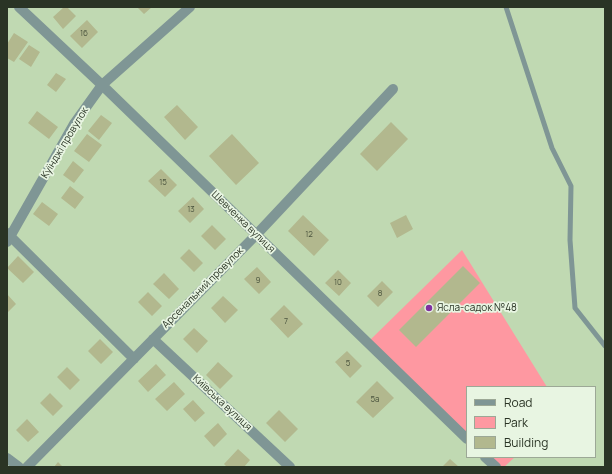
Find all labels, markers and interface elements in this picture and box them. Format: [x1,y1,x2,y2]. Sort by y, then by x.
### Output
house number: 16 [80,29,88,39]
street label: Куїнджі провулок [39,105,91,181]
house number: 15 [159,178,167,188]
street label: Шевченка вулиця [209,189,277,255]
house number: 13 [187,205,195,215]
house number: 12 [305,230,313,240]
street label: Арсенальний провулок [160,245,246,331]
house number: 9 [256,276,260,286]
house number: 10 [334,278,342,288]
house number: 8 [378,289,382,299]
place label: Ясла-садок №48 [437,302,517,314]
marker: Ясла-садок №48 [424,303,434,313]
house number: 7 [284,317,288,327]
house number: 5 [346,359,350,369]
street label: Київська вулиця [190,373,254,433]
legend [466,386,596,458]
text: Road [504,394,532,411]
house number: 5а [370,395,380,405]
text: Park [504,414,528,431]
text: Building [504,434,548,451]

